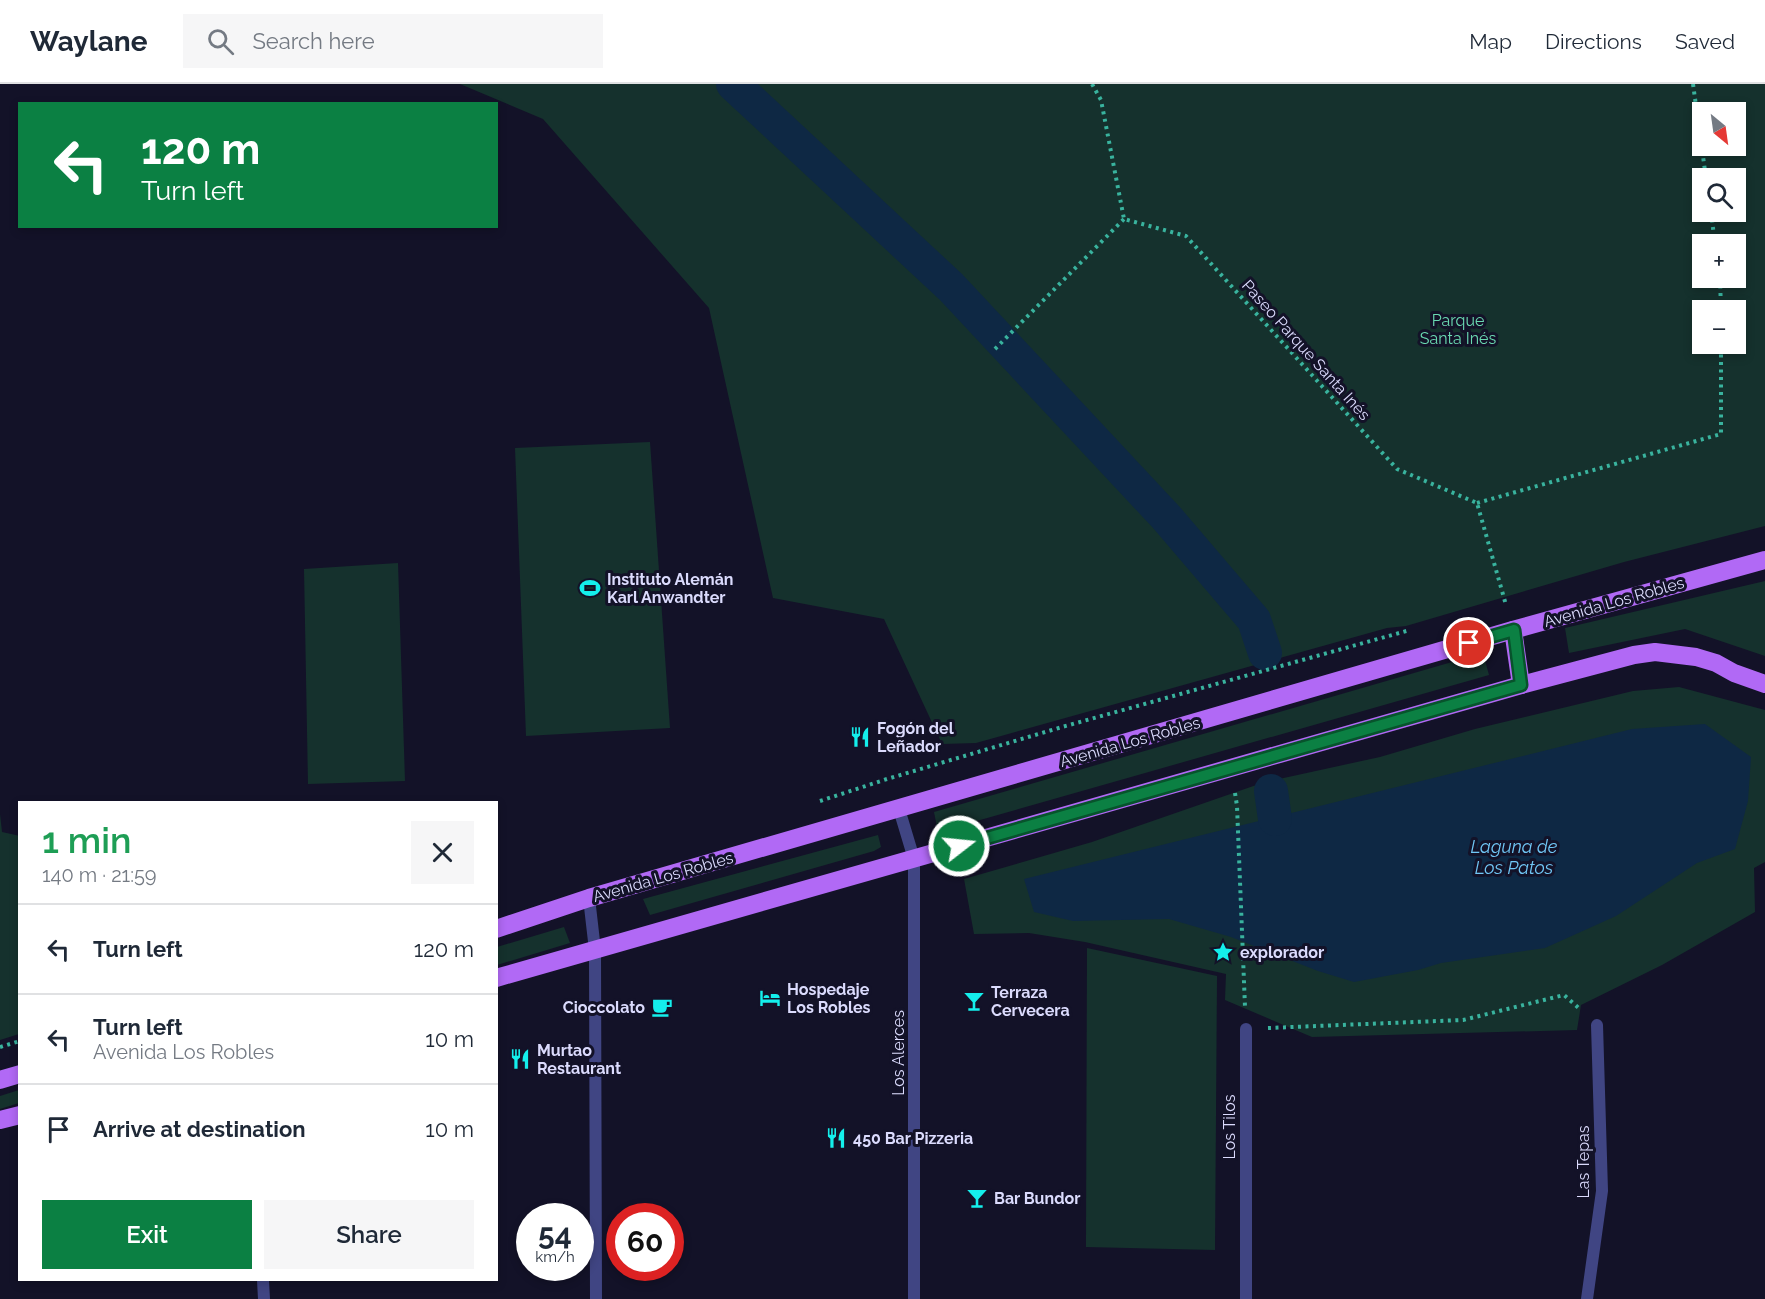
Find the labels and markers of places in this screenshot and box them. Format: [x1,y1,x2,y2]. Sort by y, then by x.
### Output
place label: Instituto Alemán Karl Anwandter [607,570,734,607]
sports icon: Instituto Alemán Karl Anwandter [578,576,602,600]
pin [1443,617,1494,668]
place label: Fogón del Leñador [877,719,955,756]
restaurant icon: Fogón del Leñador [848,725,872,749]
place icon: explorador [1211,940,1235,964]
place label: explorador [1240,943,1324,962]
place label: Hospedaje Los Robles [787,980,871,1017]
place label: Terraza Cervecera [991,983,1070,1020]
hotel icon: Hospedaje Los Robles [758,986,782,1010]
bar icon: Terraza Cervecera [962,989,986,1013]
cafe icon: Cioccolato [650,995,674,1019]
place label: Cioccolato [563,998,645,1017]
place label: Murtao Restaurant [537,1041,621,1078]
restaurant icon: Murtao Restaurant [508,1047,532,1071]
restaurant icon: 450 Bar Pizzeria [824,1126,848,1150]
place label: 450 Bar Pizzeria [853,1129,973,1148]
bar icon: Bar Bundor [965,1186,989,1210]
place label: Bar Bundor [994,1189,1080,1208]

